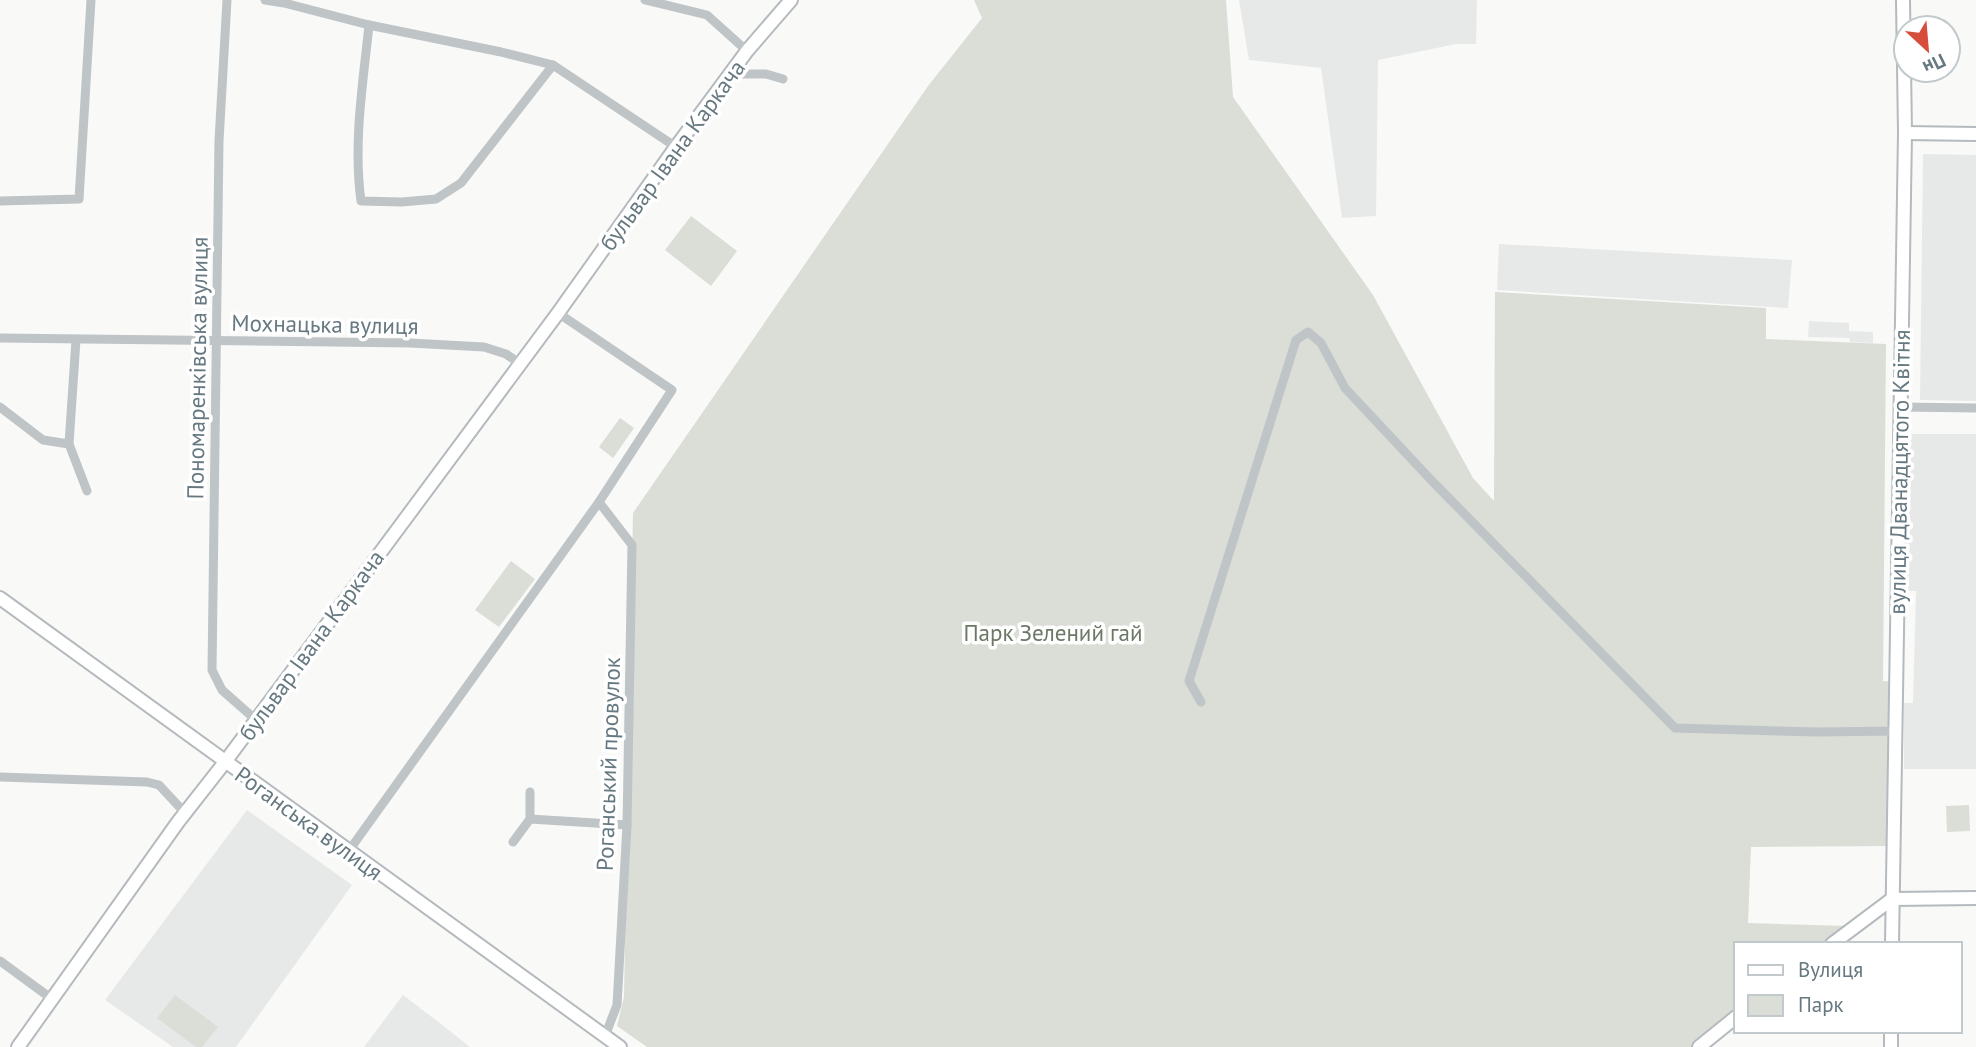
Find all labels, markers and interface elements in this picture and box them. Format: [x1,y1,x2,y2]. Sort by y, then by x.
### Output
north arrow [1892,14,1962,84]
text: Пн [1919,49,1950,80]
street label: бульвар Івана Каркача [593,54,751,256]
street label: Пономаренківська вулиця [180,236,214,500]
street label: Мохнацька вулиця [231,308,419,340]
street label: вулиця Дванадцятого Квітня [1882,329,1916,615]
street label: бульвар Івана Каркача [232,544,390,746]
park label: Парк Зелений гай [963,618,1143,647]
street label: Роганський провулок [590,657,626,871]
street label: Роганська вулиця [229,760,389,886]
legend [1734,942,1962,1033]
text: Вулиця [1798,956,1863,983]
text: Парк [1798,991,1844,1018]

